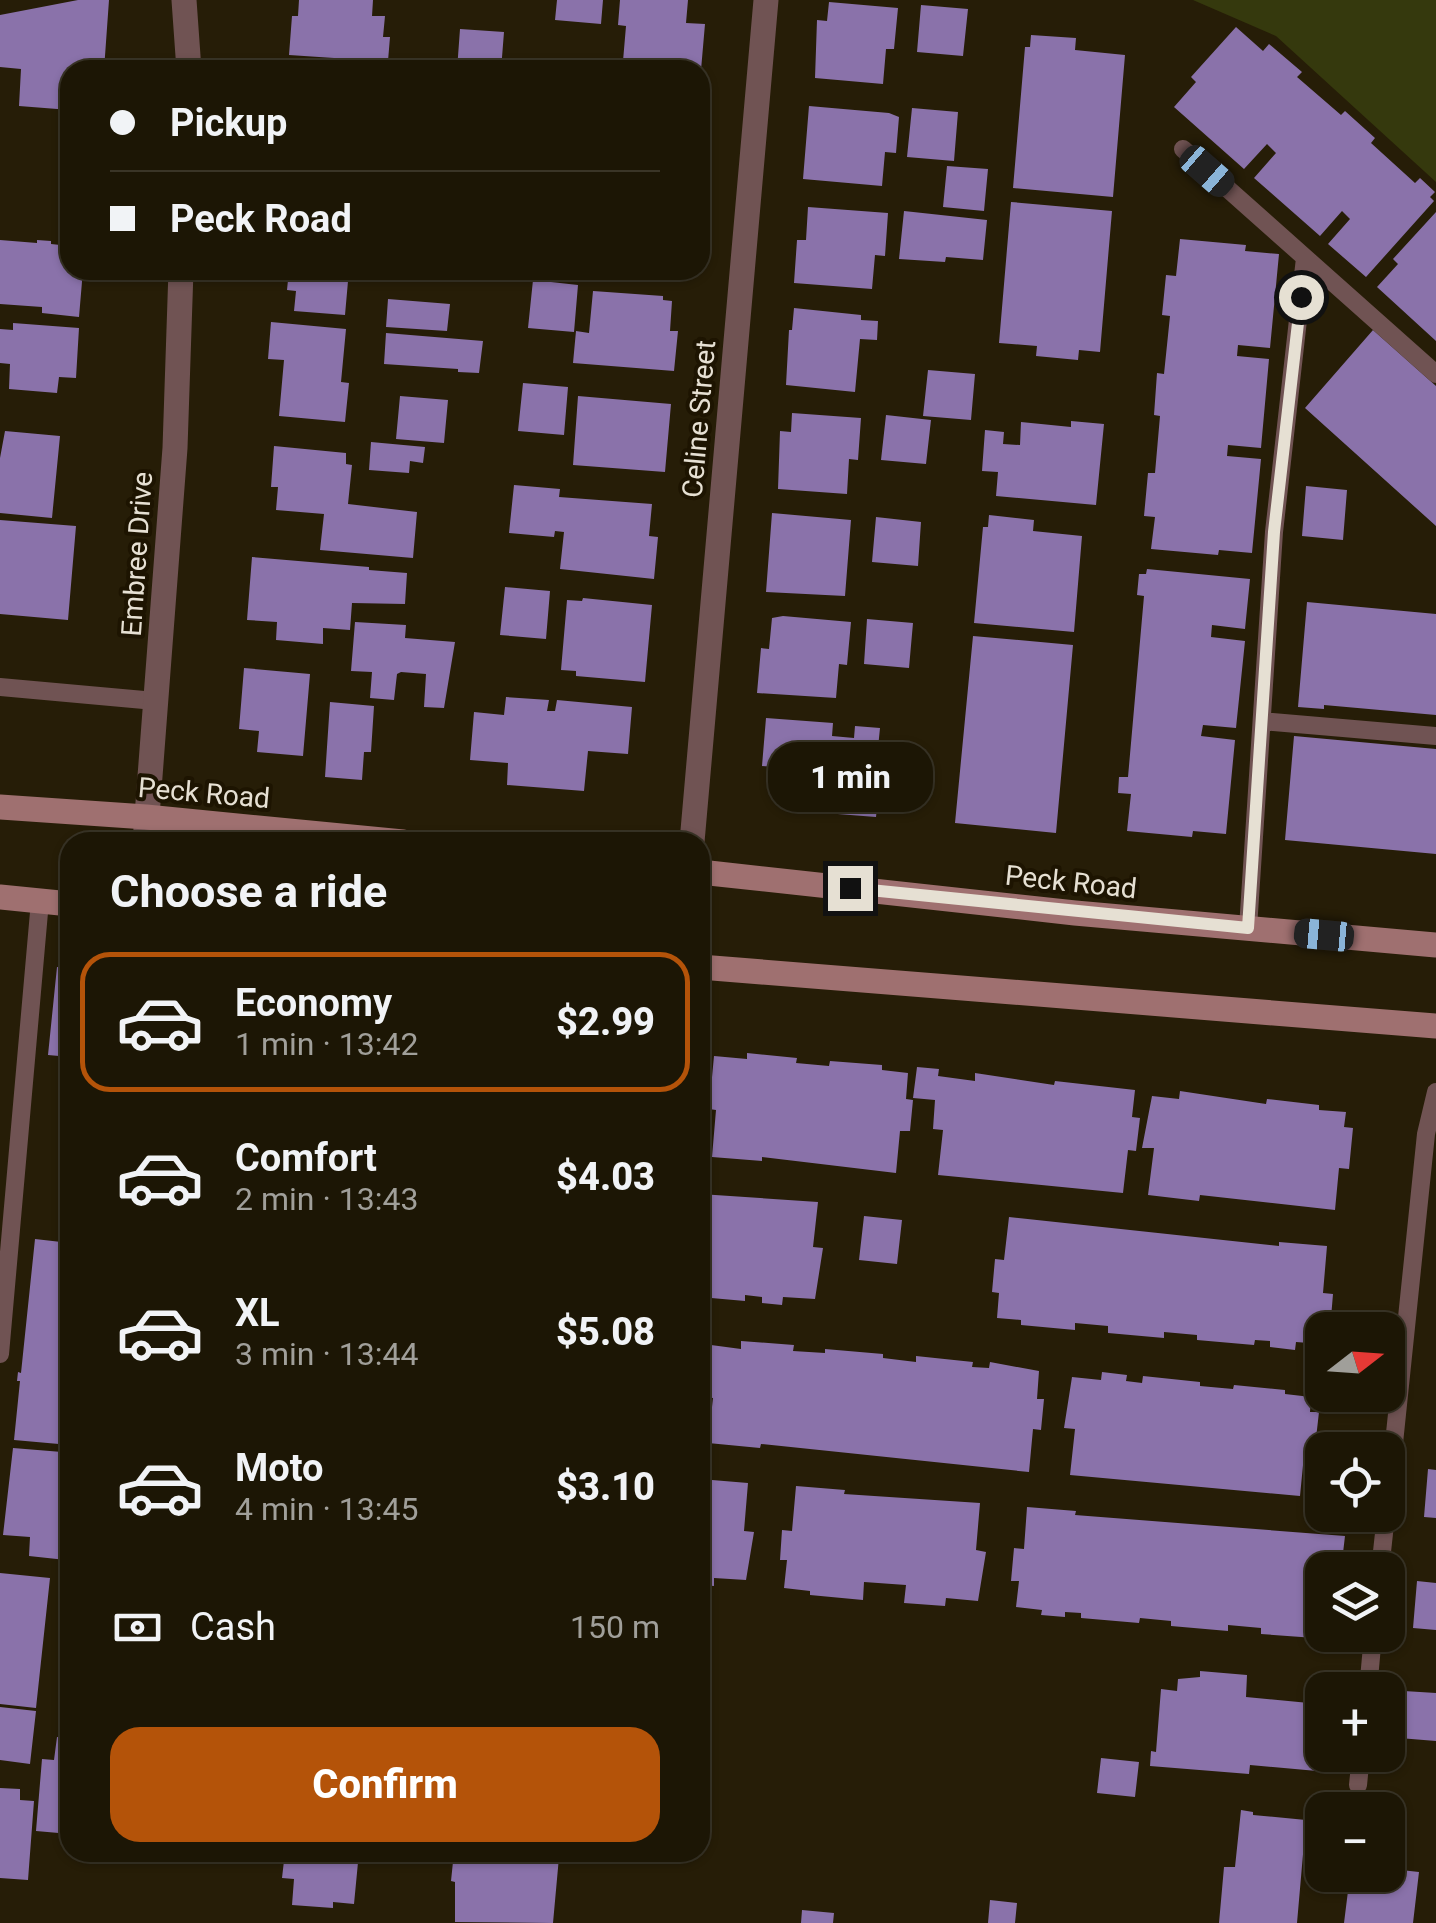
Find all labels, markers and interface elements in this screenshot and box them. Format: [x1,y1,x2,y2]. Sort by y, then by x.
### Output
text: Pickup [170,101,287,145]
car [1175,140,1239,202]
text: Peck Road [170,197,352,241]
route start [1279,275,1324,320]
street label: Celine Street [676,339,722,499]
street label: Embree Drive [115,471,159,637]
callout: 1 min [768,743,932,813]
text: 1 min [810,758,891,796]
street label: Peck Road [137,771,271,815]
street label: Peck Road [1003,859,1139,905]
text: Choose a ride [110,865,387,918]
route end [828,866,873,911]
car [1293,917,1355,953]
icon: car [115,977,205,1067]
text: Economy [235,981,392,1025]
text: $2.99 [556,1000,655,1044]
text: 1 min · 13:42 [235,1025,418,1063]
icon: car [115,1132,205,1222]
text: Comfort [235,1136,377,1180]
text: $4.03 [556,1155,655,1199]
text: 2 min · 13:43 [235,1180,418,1218]
icon: car [115,1287,205,1377]
text: XL [235,1291,280,1335]
text: $5.08 [556,1310,655,1354]
north arrow [1305,1312,1405,1412]
map controls [1305,1312,1405,1892]
text: 3 min · 13:44 [235,1335,418,1373]
button: locate [1305,1432,1405,1532]
icon: car [115,1442,205,1532]
text: Moto [235,1446,324,1490]
text: $3.10 [556,1465,655,1509]
text: 4 min · 13:45 [235,1490,418,1528]
button: layers [1305,1552,1405,1652]
icon: cash [110,1600,165,1655]
text: Cash [190,1605,276,1649]
text: 150 m [570,1608,660,1646]
button: + [1305,1672,1405,1772]
button: Confirm [110,1727,660,1842]
button: − [1305,1792,1405,1892]

